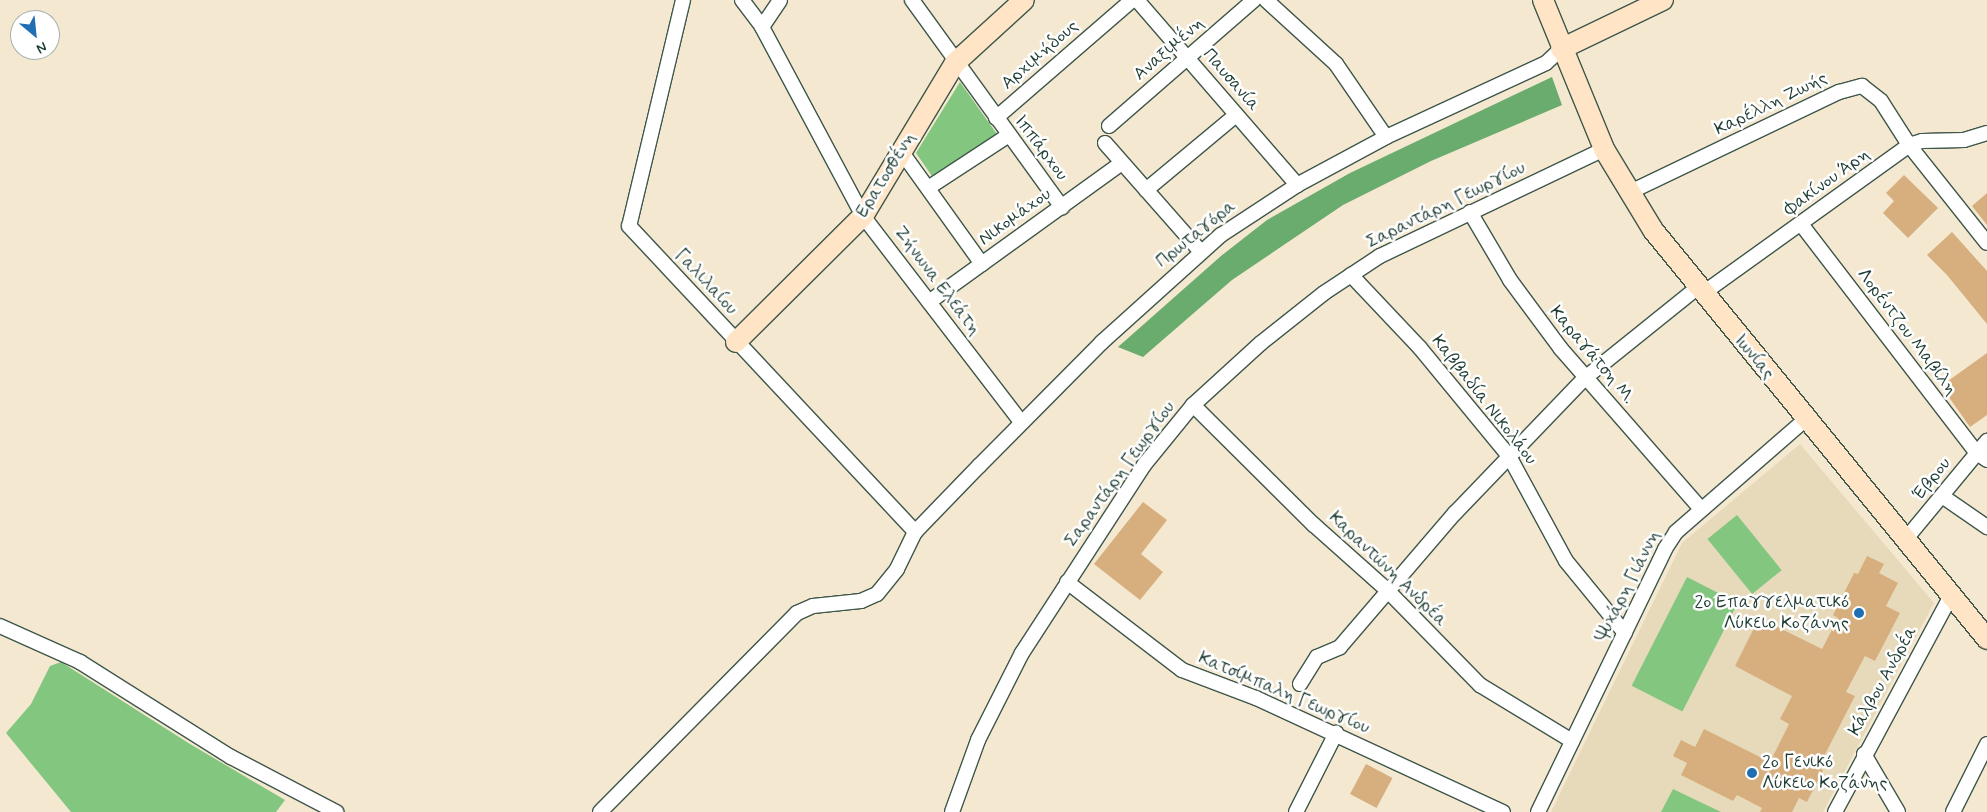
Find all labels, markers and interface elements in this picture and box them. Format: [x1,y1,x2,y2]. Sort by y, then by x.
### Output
north arrow [10,10,60,60]
street label: Αναξιμένη [1129,13,1209,85]
street label: Αρχιμήδους [997,16,1083,94]
text: N [33,37,50,57]
street label: Παυσανία [1198,44,1264,116]
street label: Καρέλλη Ζωής [1711,67,1831,141]
street label: Ιππάρχου [1009,111,1073,185]
street label: Ερατοσθένη [851,128,921,222]
street label: Φακίνου Άρη [1780,144,1874,220]
street label: Σαραντάρη Γεωργίου [1363,157,1529,253]
street label: Νικομάχου [975,184,1055,250]
street label: Πρωταγόρα [1152,195,1240,273]
street label: Ζήνωνα Ελεάτη [889,222,985,340]
street label: Γαλιλαίου [670,245,742,319]
street label: Λορέντζου Μαβίλη [1852,264,1962,400]
street label: Καραγάτση Μ. [1545,302,1639,408]
street label: Ιωνίας [1729,330,1779,384]
street label: Καββαδία Νικολάου [1427,331,1541,469]
street label: Σαραντάρη Γεωργίου [1060,397,1180,551]
street label: Έβρου [1908,453,1956,505]
street label: Καραντώνη Ανδρέα [1324,507,1452,631]
street label: Ψυχάρη Γιάννη [1591,527,1665,645]
place label: 2ο Επαγγελματικό Λύκειο Κοζάνης [1695,592,1849,634]
marker: 2ο Επαγγελματικό Λύκειο Κοζάνης [1853,607,1865,619]
street label: Κάλβου Ανδρέα [1844,622,1922,740]
street label: Κατσίμπαλη Γεωργίου [1195,647,1373,739]
place label: 2ο Γενικό Λύκειο Κοζάνης [1762,752,1887,794]
marker: 2ο Γενικό Λύκειο Κοζάνης [1746,767,1758,779]

